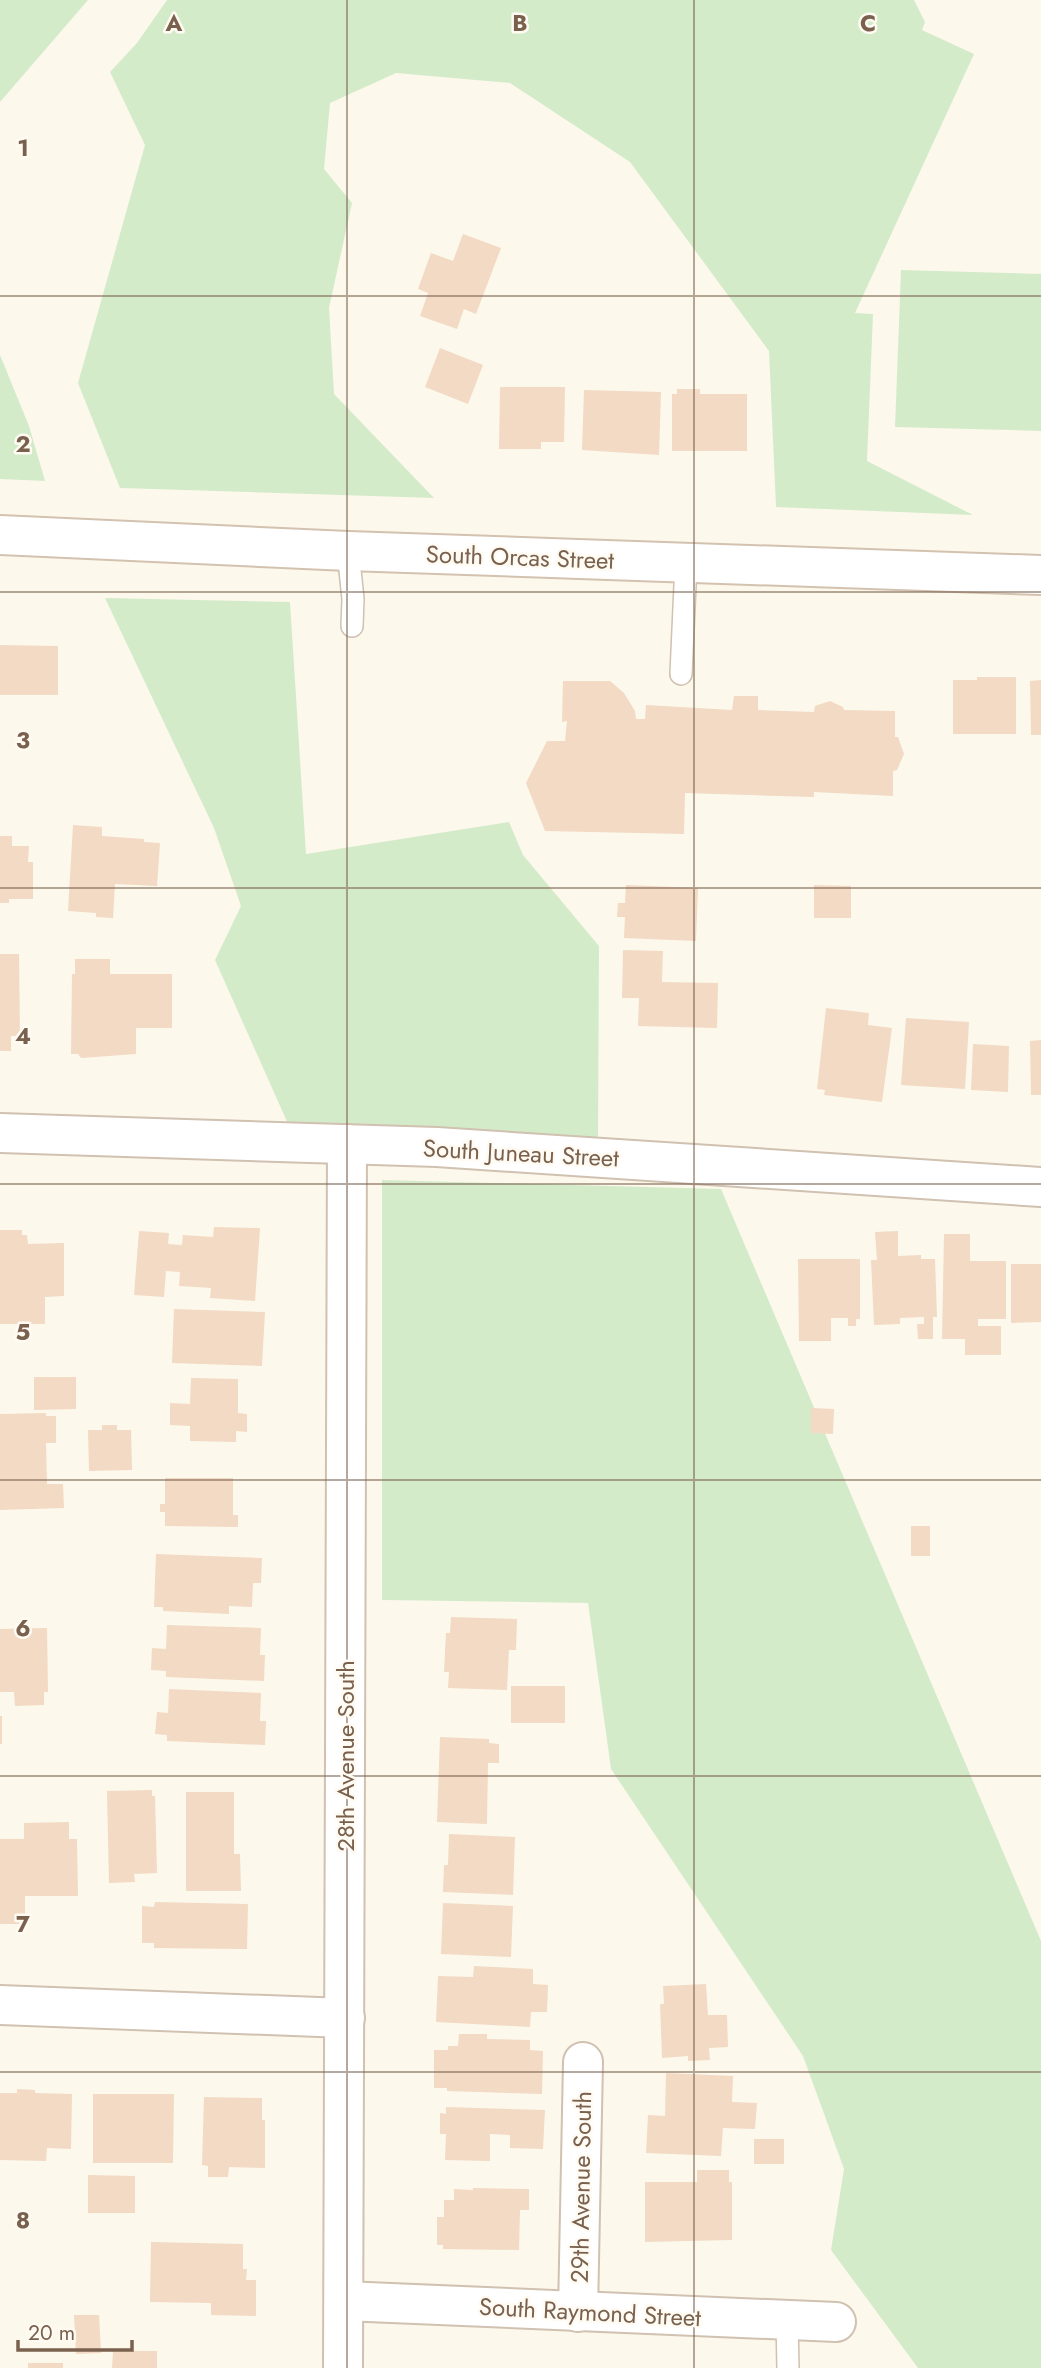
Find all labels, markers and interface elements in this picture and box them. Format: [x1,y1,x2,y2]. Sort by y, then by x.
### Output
text: A [165,6,183,40]
text: B [512,6,528,40]
text: C [860,6,876,40]
text: 1 [17,131,29,165]
text: 2 [15,427,31,461]
street label: South Orcas Street [425,536,615,578]
text: 3 [16,723,30,757]
text: 4 [15,1019,31,1053]
street label: South Juneau Street [422,1130,620,1176]
text: 5 [16,1315,30,1349]
text: 6 [15,1611,31,1645]
street label: 28th Avenue South [328,1660,363,1852]
text: 7 [16,1907,30,1941]
street label: 29th Avenue South [562,2091,600,2283]
text: 8 [16,2203,30,2237]
street label: South Raymond Street [478,2289,702,2335]
scale bar [18,2308,131,2352]
text: 20 m [28,2318,75,2348]

